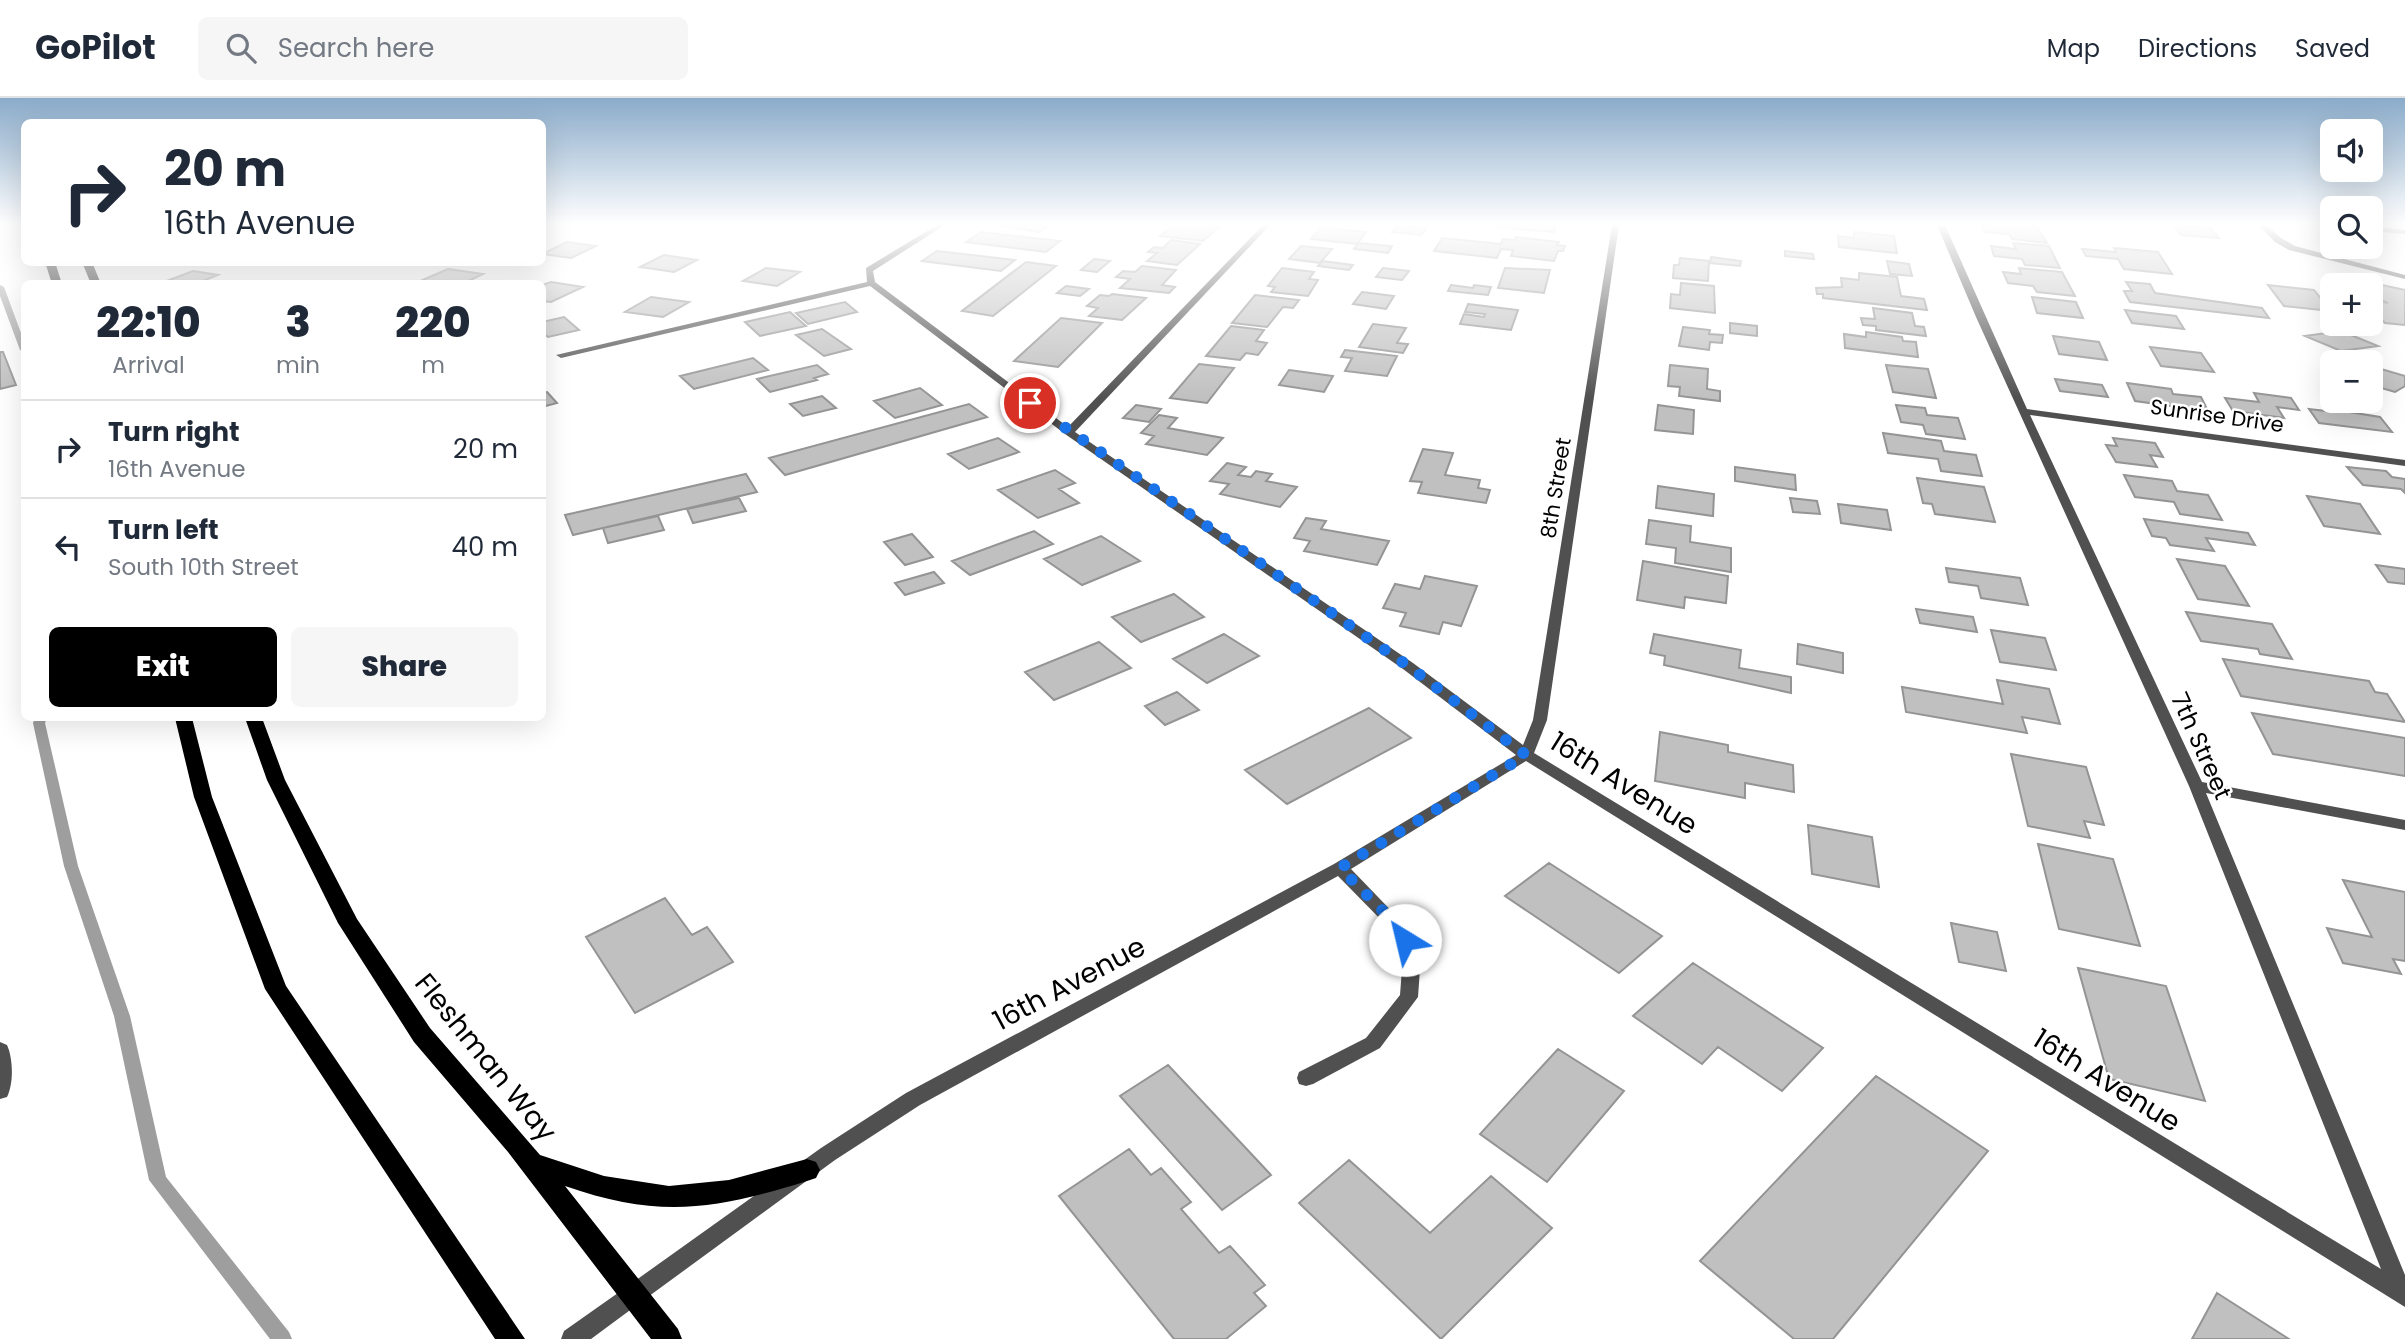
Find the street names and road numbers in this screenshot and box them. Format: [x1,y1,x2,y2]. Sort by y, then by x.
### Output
street label: Sunrise Drive [2148,392,2286,439]
street label: 8th Street [1533,436,1578,540]
street label: 7th Street [2163,687,2240,805]
street label: 16th Avenue [1542,723,1705,844]
street label: 16th Avenue [986,927,1152,1040]
street label: Fleshman Way [406,965,566,1150]
street label: 16th Avenue [2025,1020,2188,1141]

